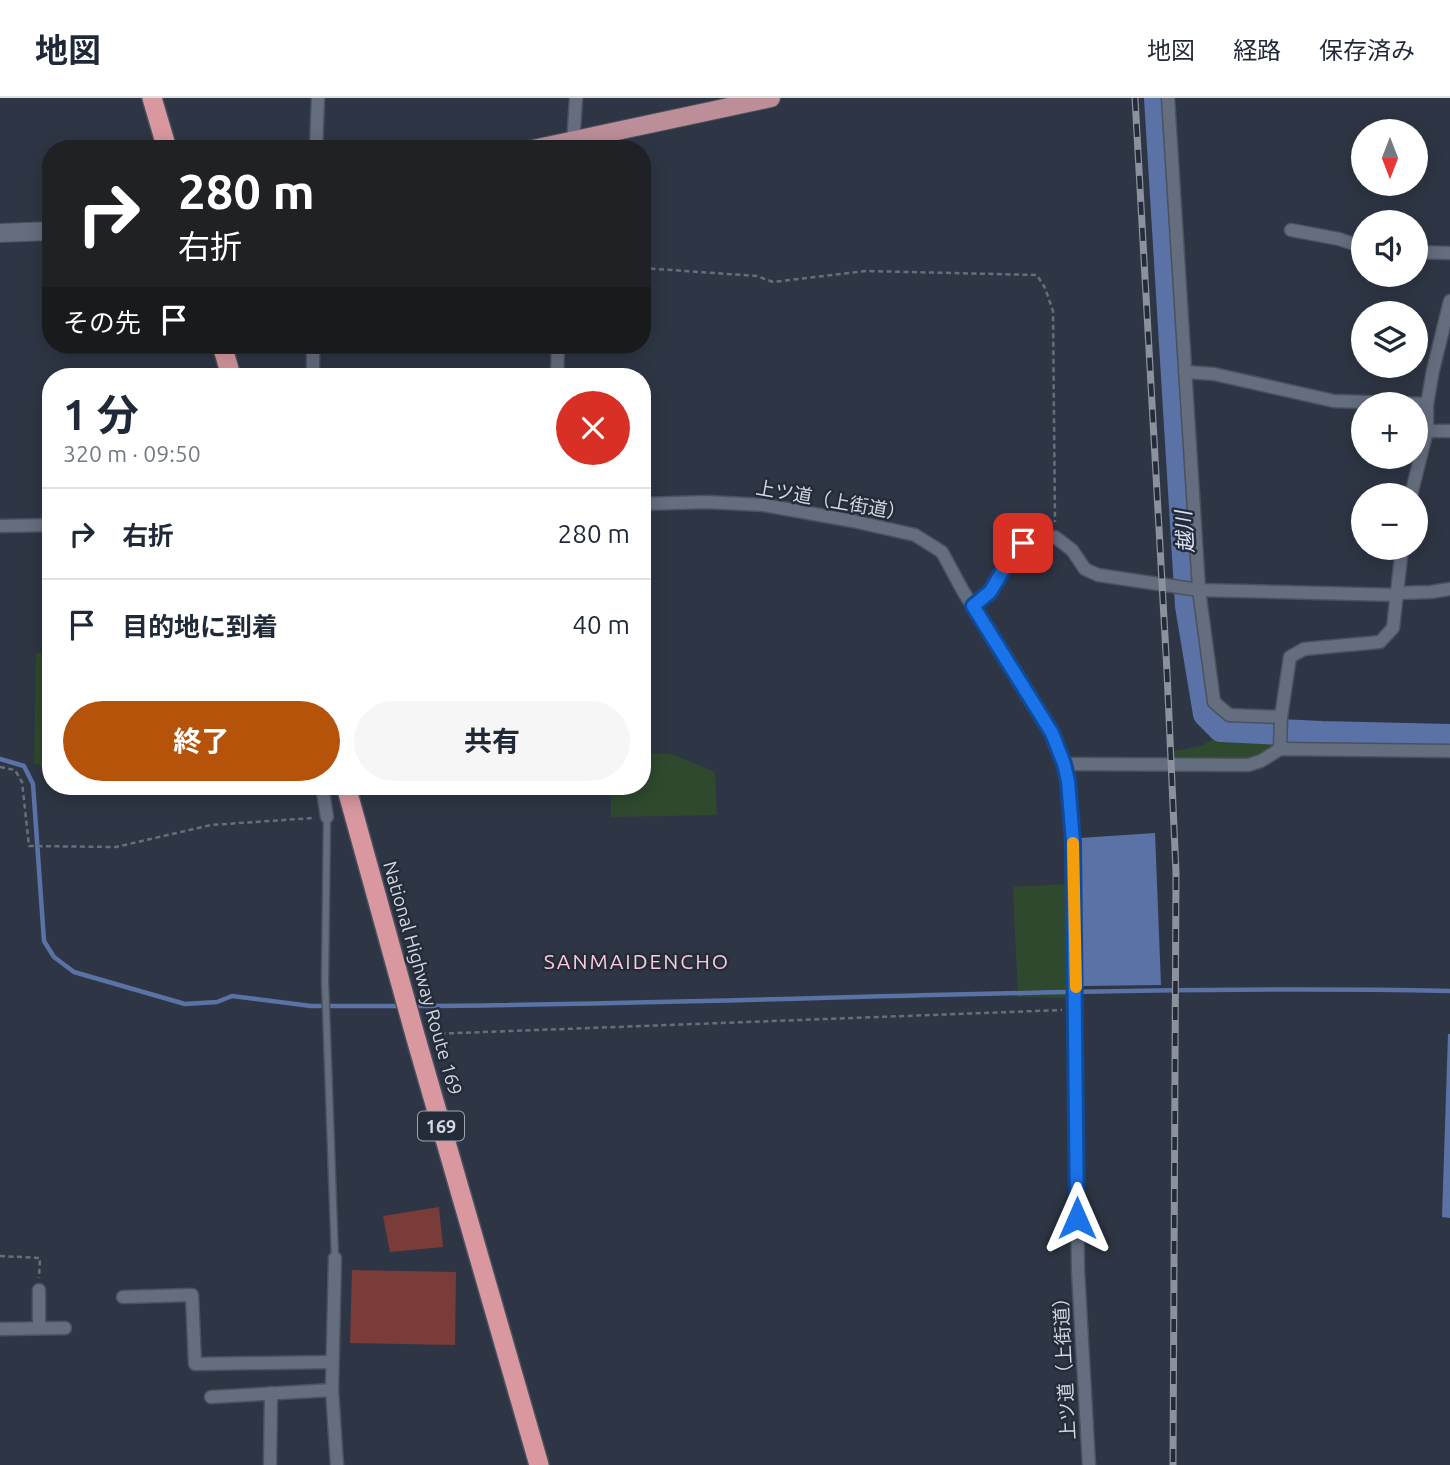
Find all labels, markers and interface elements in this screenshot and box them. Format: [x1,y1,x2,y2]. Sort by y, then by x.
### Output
text: 地図 [35,31,101,68]
text: 地図 [1147,37,1195,64]
text: 経路 [1233,37,1281,64]
text: 保存済み [1319,37,1415,64]
north arrow [1351,119,1428,196]
map controls [1351,119,1428,560]
text: 280 m [178,163,315,218]
icon: right [63,168,154,259]
button: sound [1351,210,1428,287]
text: 右折 [178,228,242,264]
icon: arrive [155,301,193,339]
button: layers [1351,301,1428,378]
text: その先 [63,308,141,337]
text: 1 分 [63,391,139,438]
button: close [556,391,630,465]
button: + [1351,392,1428,469]
text: 320 m · 09:50 [63,441,201,466]
street label: 上ツ道（上街道） [754,476,908,524]
button: − [1351,483,1428,560]
water label: 越川 [1170,508,1197,554]
pin [993,513,1053,573]
icon: right [63,515,101,553]
text: 280 m [558,519,630,548]
text: 右折 [122,521,174,550]
icon: arrive [1004,524,1042,562]
icon: arrive [63,606,101,644]
text: 40 m [572,610,630,639]
text: 目的地に到着 [122,612,278,641]
button: 終了 [63,701,340,781]
button: 共有 [354,701,630,781]
street label: National Highway Route 169 [379,859,467,1097]
district label: SANMAIDENCHO [544,949,730,973]
road number: 169 [418,1112,464,1140]
position arrow [1040,1181,1114,1255]
street label: 上ツ道（上街道） [1049,1288,1079,1440]

